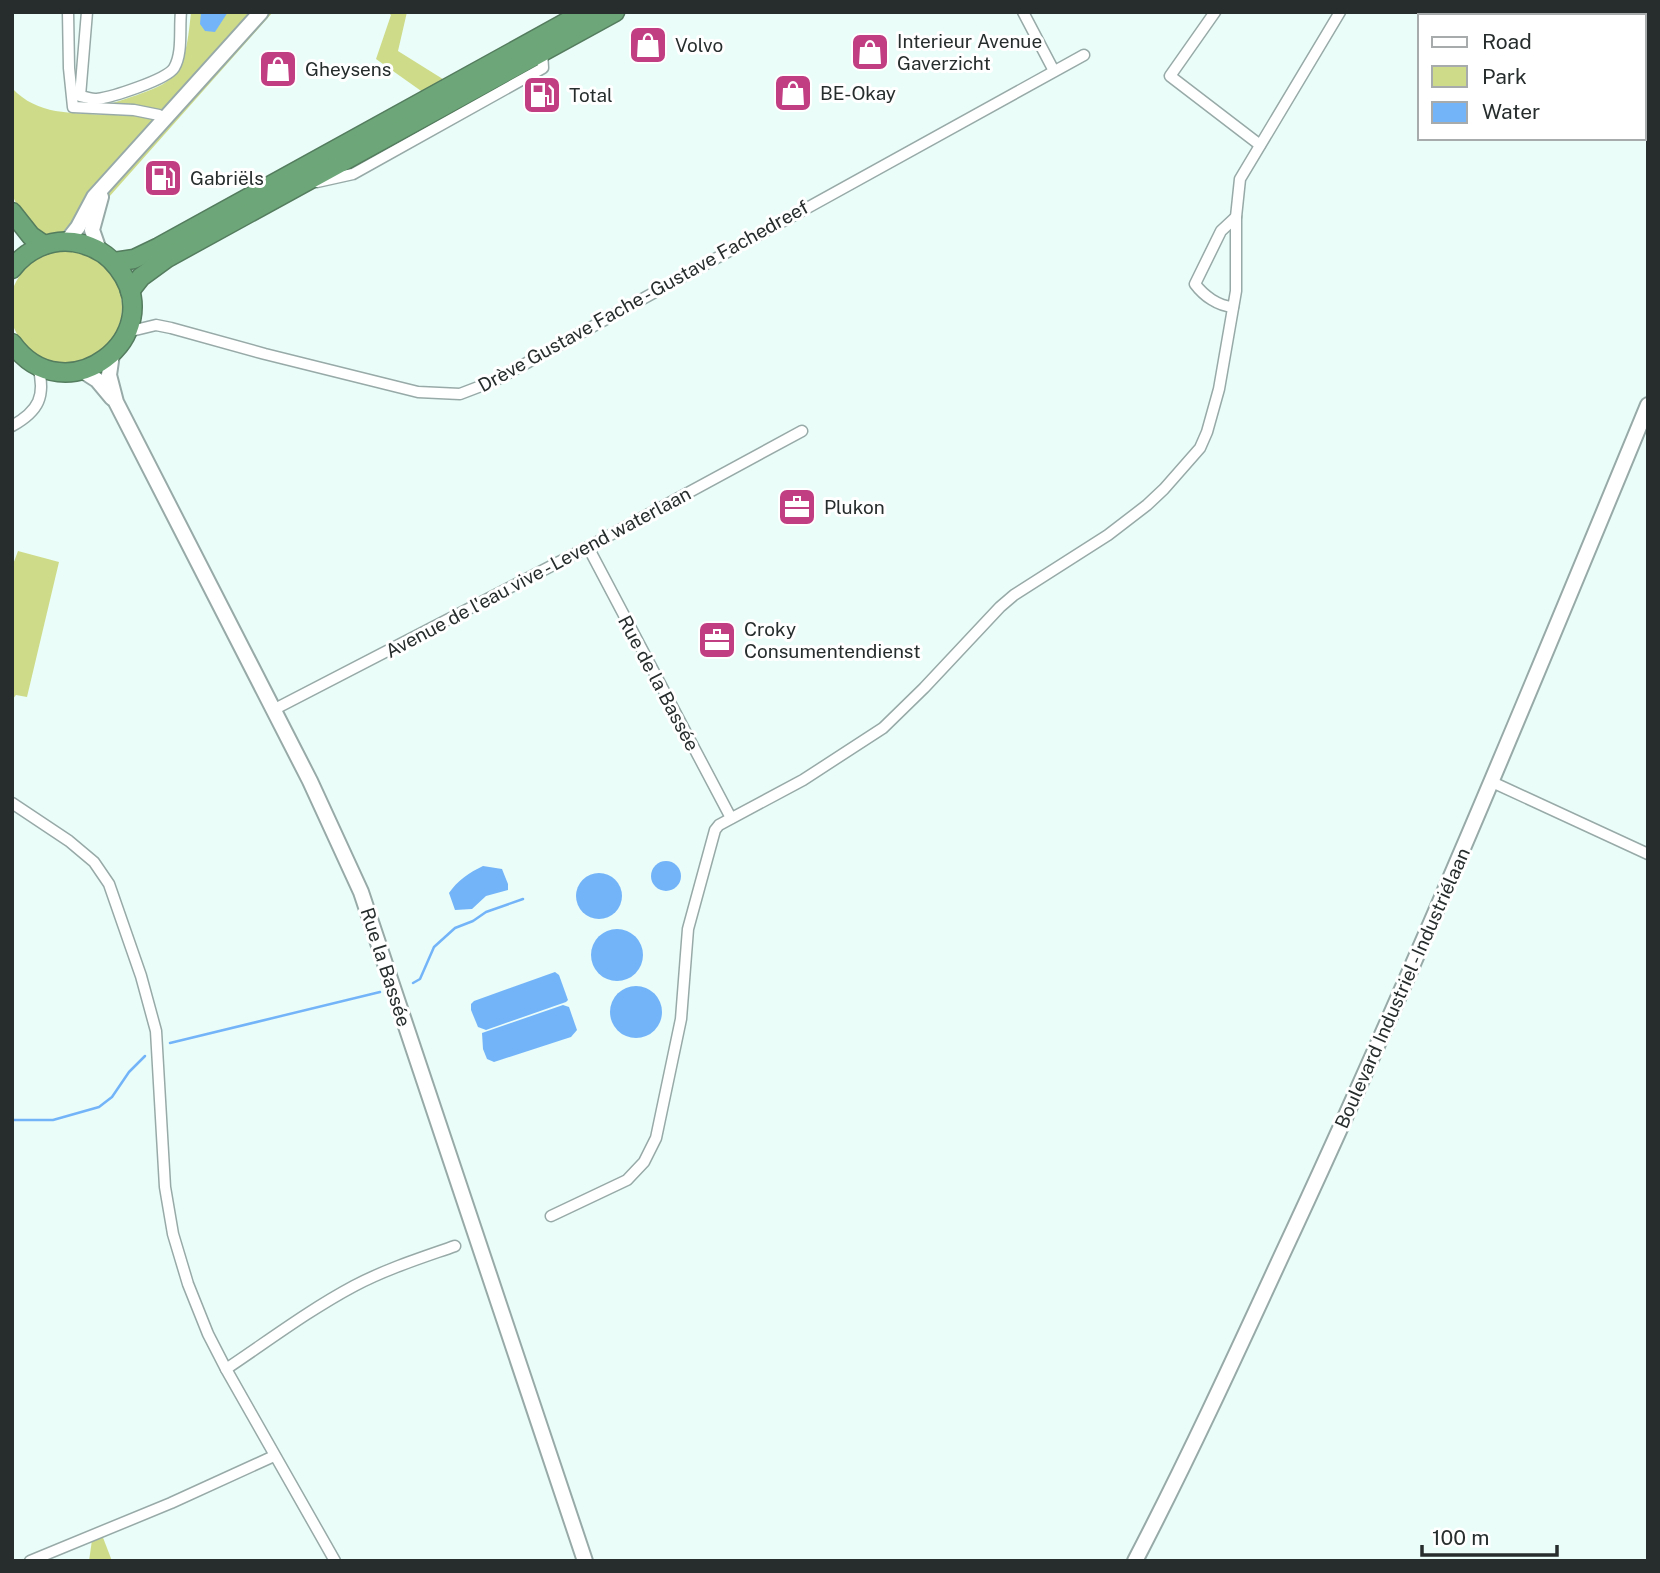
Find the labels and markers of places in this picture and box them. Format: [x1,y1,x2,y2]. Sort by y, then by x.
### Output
shop icon: Volvo [627,24,669,66]
place label: Interieur Avenue Gaverzicht [897,30,1042,74]
shop icon: Interieur Avenue Gaverzicht [849,31,891,73]
place label: Volvo [675,34,723,56]
shop icon: Gheysens [257,48,299,90]
place label: Gheysens [305,58,391,80]
shop icon: BE-Okay [772,72,814,114]
fuel station icon: Total [521,74,563,116]
place label: BE-Okay [820,82,896,104]
place label: Total [569,84,613,106]
fuel station icon: Gabriëls [142,157,184,199]
place label: Gabriëls [190,167,264,189]
office icon: Plukon [776,486,818,528]
place label: Plukon [824,496,885,518]
place label: Croky Consumentendienst [744,618,921,662]
office icon: Croky Consumentendienst [696,619,738,661]

